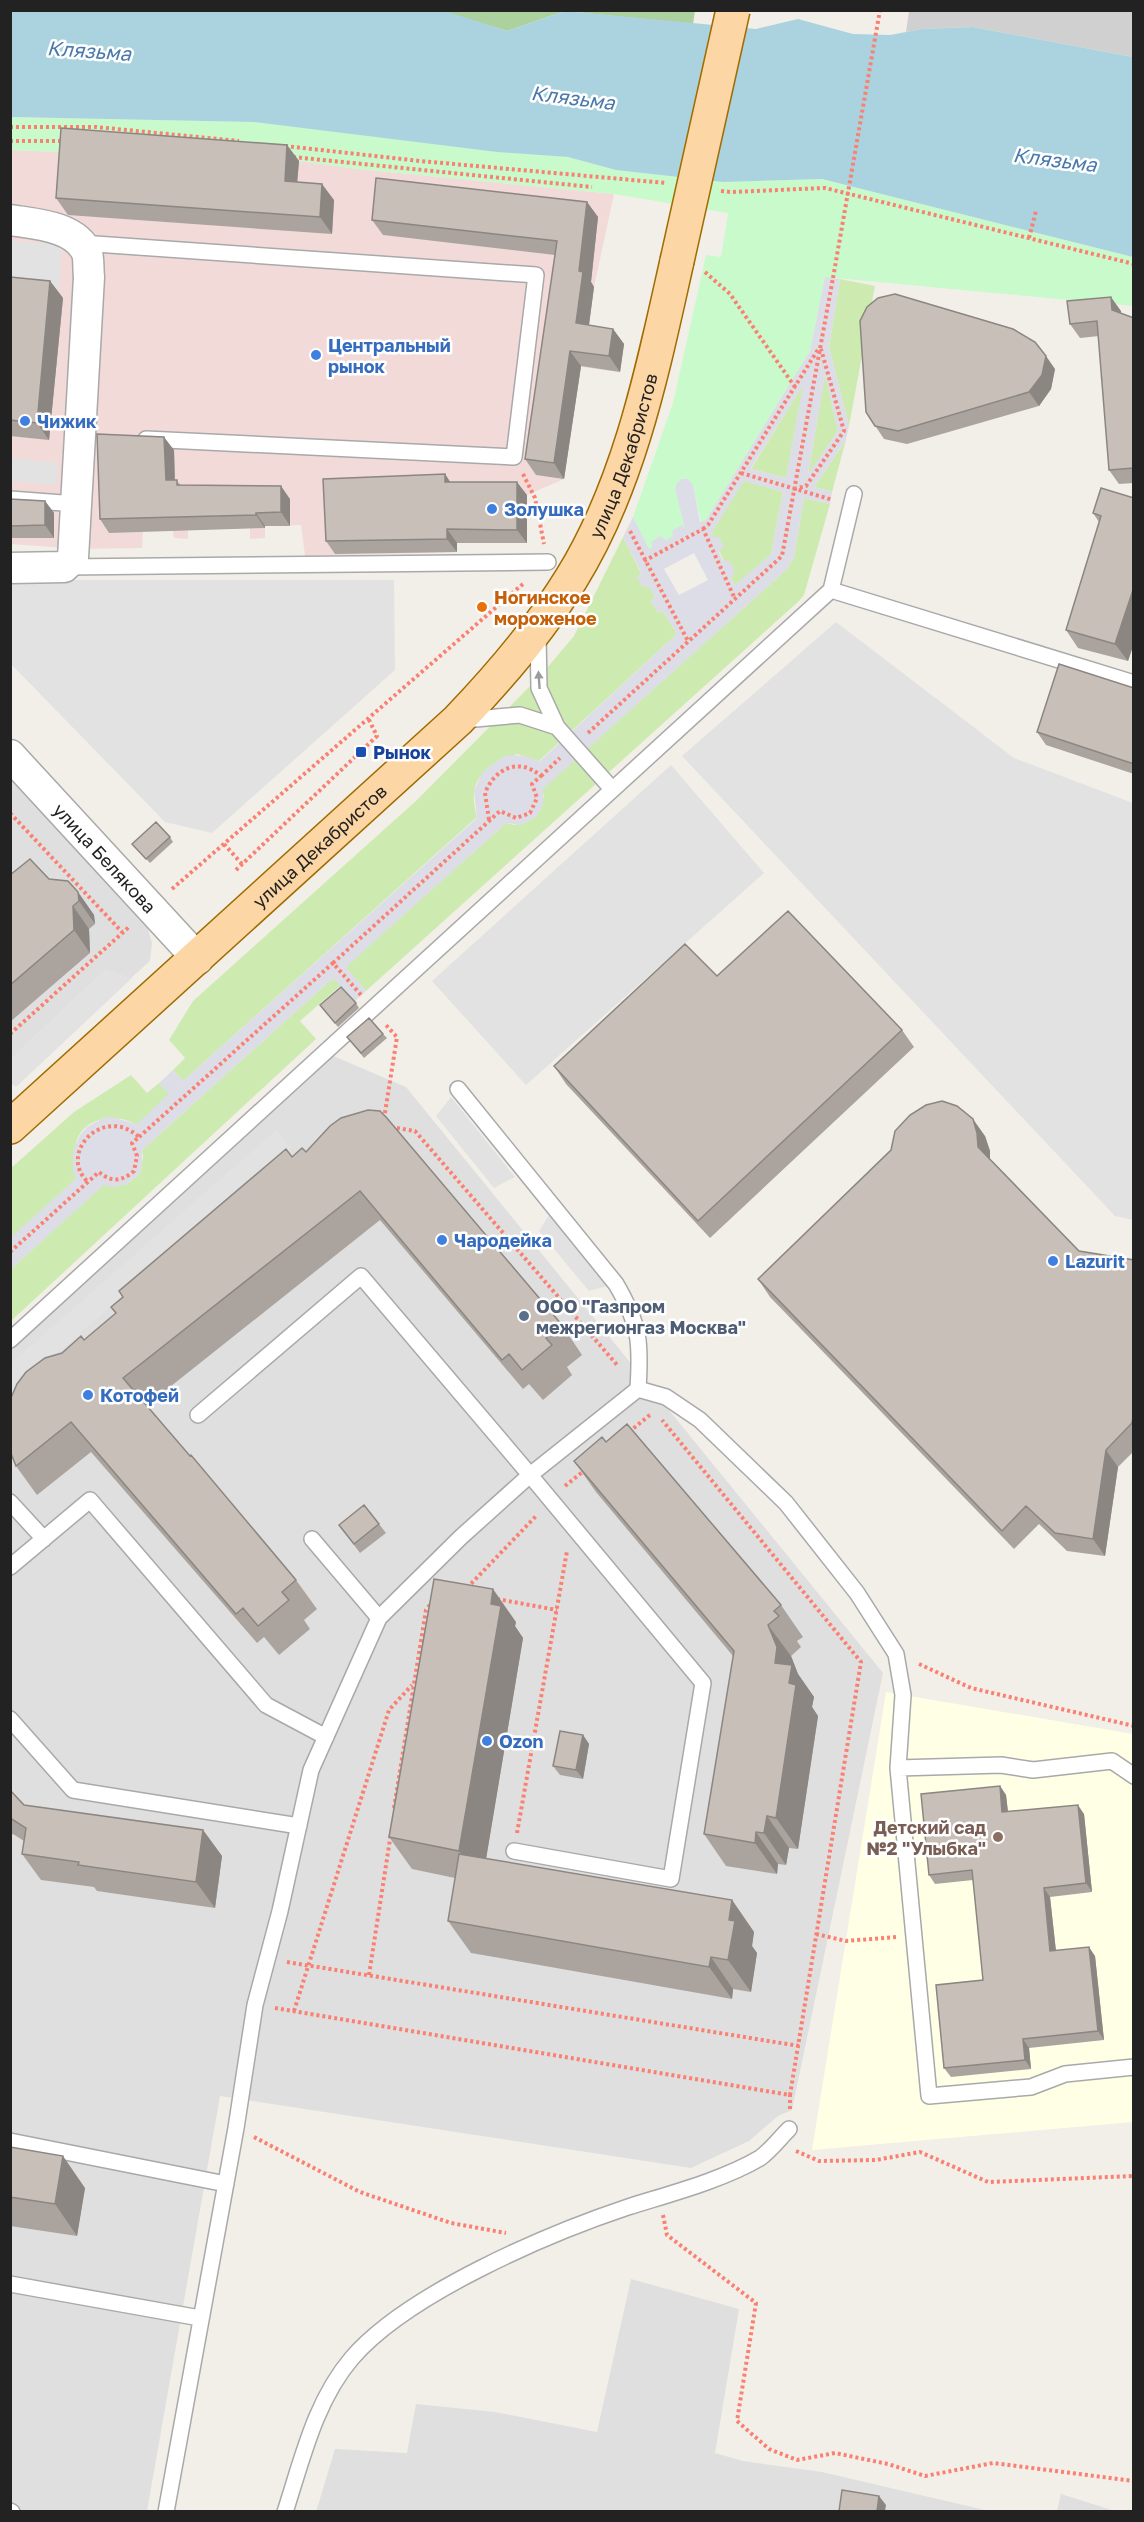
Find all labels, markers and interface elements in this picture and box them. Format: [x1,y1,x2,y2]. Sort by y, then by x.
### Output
water label: Клязьма [46,35,133,65]
water label: Клязьма [530,80,617,114]
water label: Клязьма [1012,142,1099,176]
place label: Центральный рынок [328,334,451,377]
marker: Центральный рынок [309,348,323,362]
street label: улица Декабристов [584,371,662,542]
place label: Чижик [37,410,97,432]
marker: Чижик [18,414,32,428]
place label: Золушка [504,498,584,520]
marker: Золушка [485,502,499,516]
place label: Ногинское мороженое [494,586,597,629]
marker: Ногинское мороженое [475,600,489,614]
one-way arrow [534,670,544,689]
place label: Рынок [373,741,432,763]
marker: Рынок [354,745,368,759]
street label: улица Декабристов [248,780,391,912]
street label: улица Белякова [49,798,161,917]
place label: Чародейка [454,1229,552,1251]
marker: Чародейка [435,1233,449,1247]
place label: Lazurit [1065,1250,1125,1272]
marker: Lazurit [1046,1254,1060,1268]
place label: ООО "Газпром межрегионгаз Москва" [536,1295,746,1338]
marker: ООО "Газпром межрегионгаз Москва" [517,1309,531,1323]
place label: Котофей [100,1384,179,1406]
marker: Котофей [81,1388,95,1402]
place label: Ozon [499,1730,544,1752]
marker: Ozon [480,1734,494,1748]
place label: Детский сад №2 "Улыбка" [867,1816,986,1859]
marker: Детский сад №2 "Улыбка" [991,1830,1005,1844]

